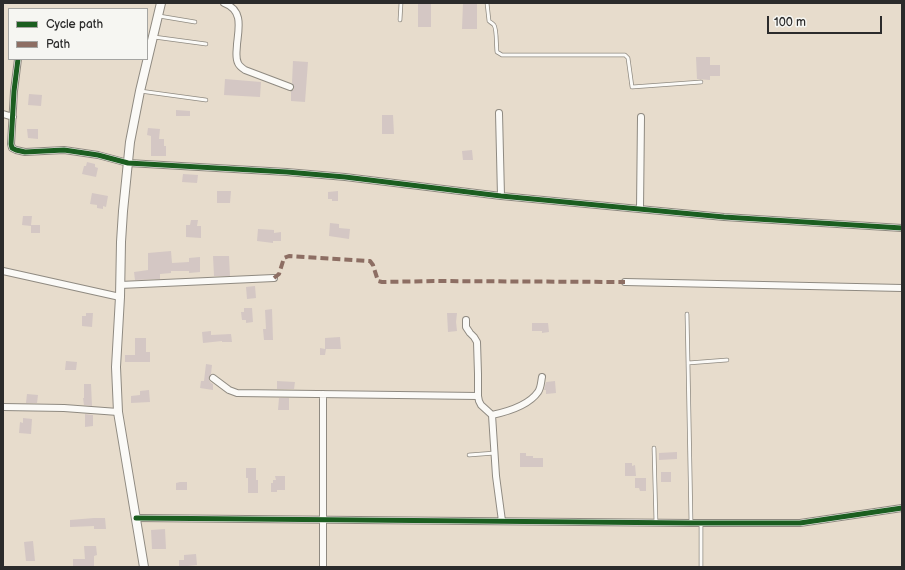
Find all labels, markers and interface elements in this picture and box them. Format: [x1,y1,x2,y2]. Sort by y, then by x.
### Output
legend [8,8,148,60]
scale bar [769,8,884,34]
text: 100 m [774,15,806,30]
text: Cycle path [46,17,103,32]
text: Path [46,37,70,52]

